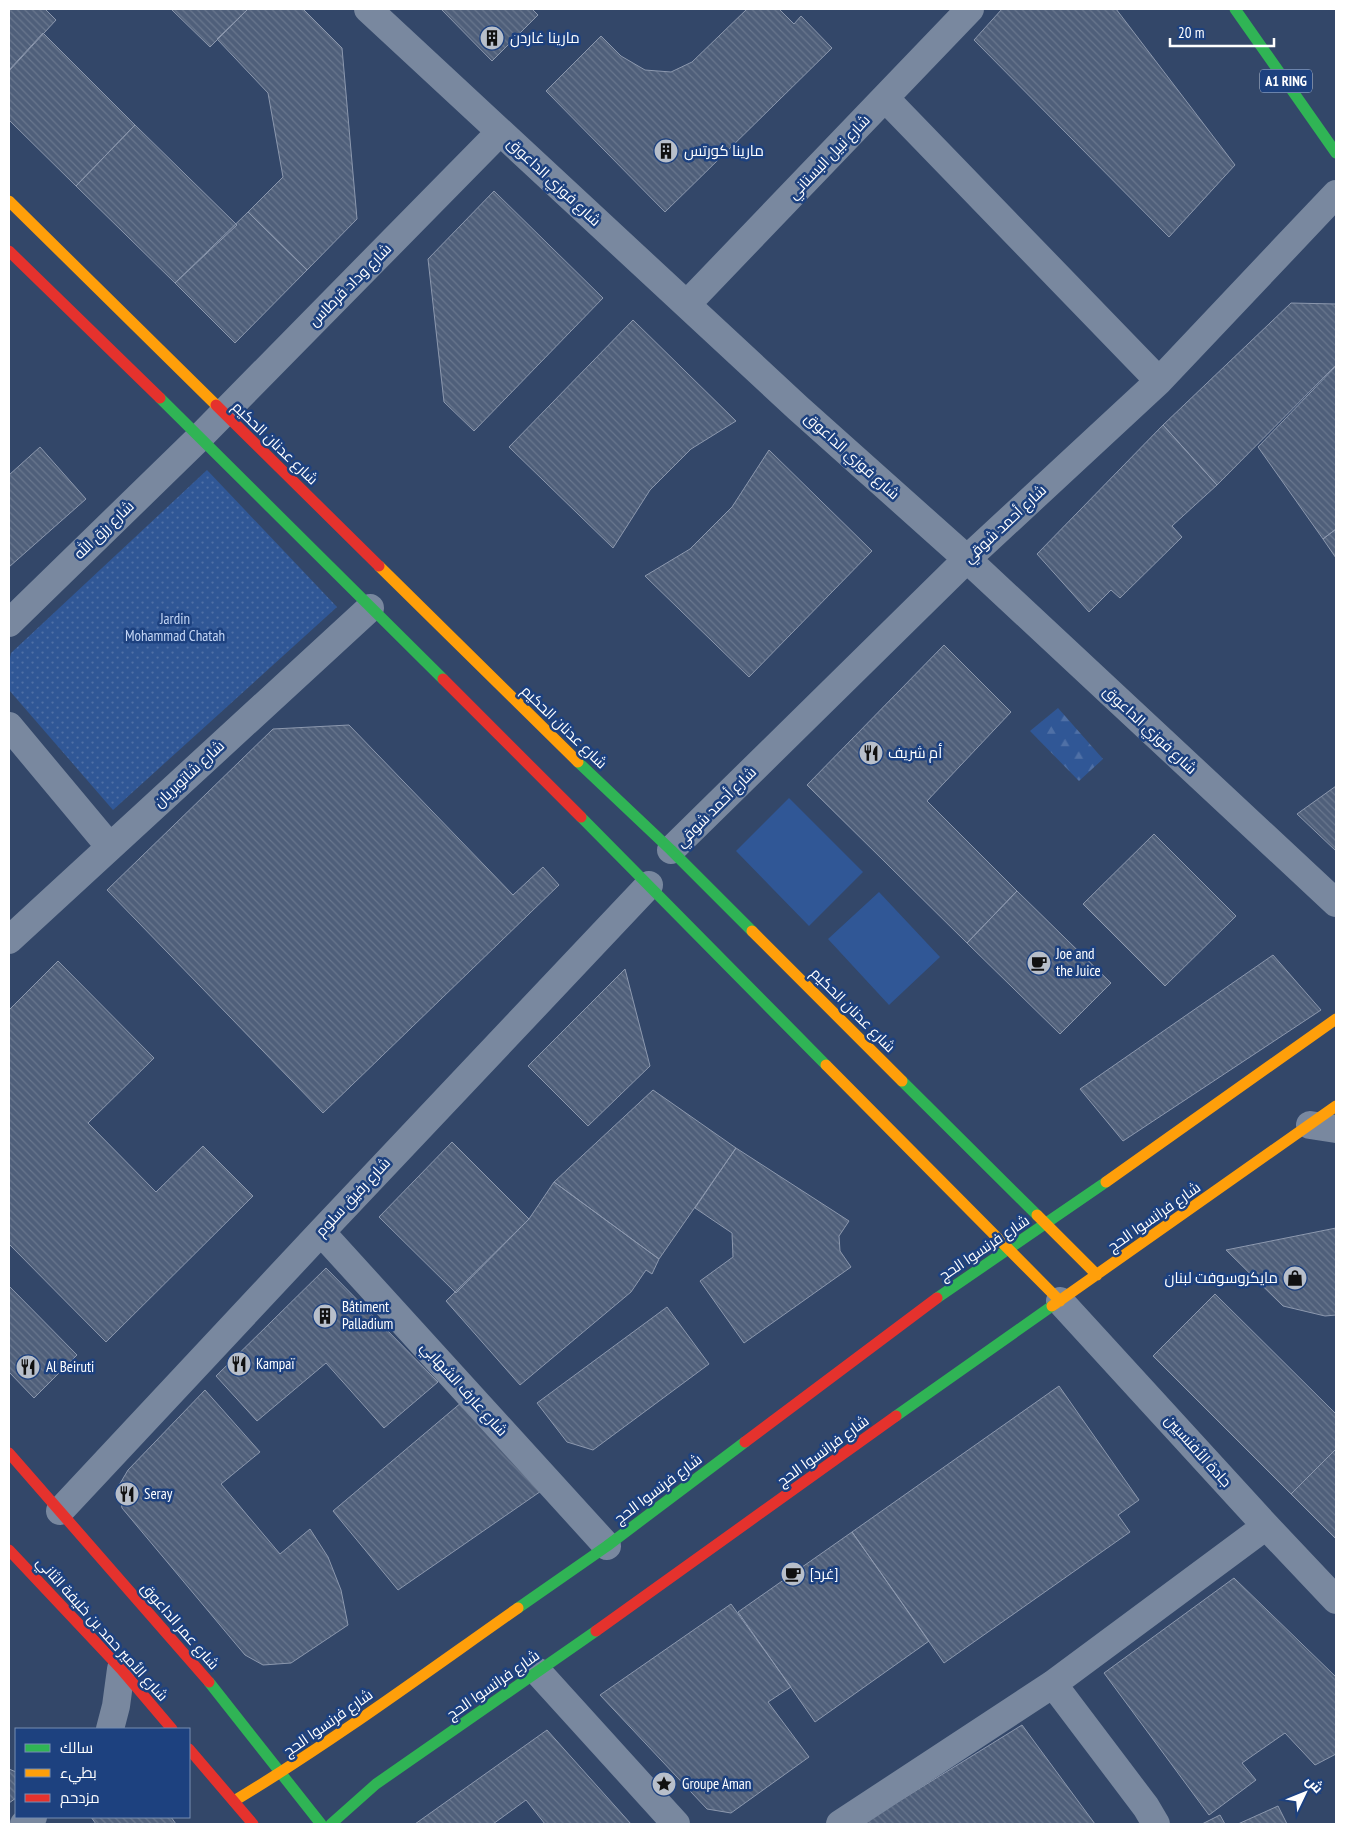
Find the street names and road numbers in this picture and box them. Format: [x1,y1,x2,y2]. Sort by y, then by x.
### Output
road number: A1 RING [1260,70,1312,92]
street label: شارع نبيل البستاني [783,110,876,205]
street label: شارع فوزي الداعوق [501,133,605,232]
street label: شارع وداد قرطاس [304,239,396,331]
street label: شارع عدنان الحكيم [227,397,322,490]
street label: شارع فوزي الداعوق [799,408,904,505]
street label: شارع أحمد شوقي [959,480,1052,569]
street label: شارع رزق الله [70,496,139,564]
street label: شارع عدنان الحكيم [516,681,611,774]
street label: شارع فوزي الداعوق [1097,681,1201,780]
street label: شارع شاتوبريان [149,736,229,813]
street label: شارع أحمد شوقي [671,762,762,853]
street label: شارع عدنان الحكيم [806,963,900,1057]
street label: شارع رفيق سلوم [311,1153,396,1242]
street label: شارع فرانسوا الحج [1103,1177,1205,1257]
street label: شارع فرنسوا الحج [935,1210,1034,1287]
street label: شارع عارف الشهابي [415,1337,512,1442]
street label: جادة الأفنسيين [1160,1410,1236,1492]
street label: شارع فرانسوا الحج [773,1411,874,1492]
street label: شارع فرنسوا الحج [610,1449,707,1529]
street label: شارع الأمير حمد بن خليفة الثاني [30,1552,172,1707]
street label: شارع عمر الداعوق [136,1578,224,1675]
street label: شارع فرانسوا الحج [442,1645,544,1725]
street label: شارع فرنسوا الحج [279,1685,377,1762]

